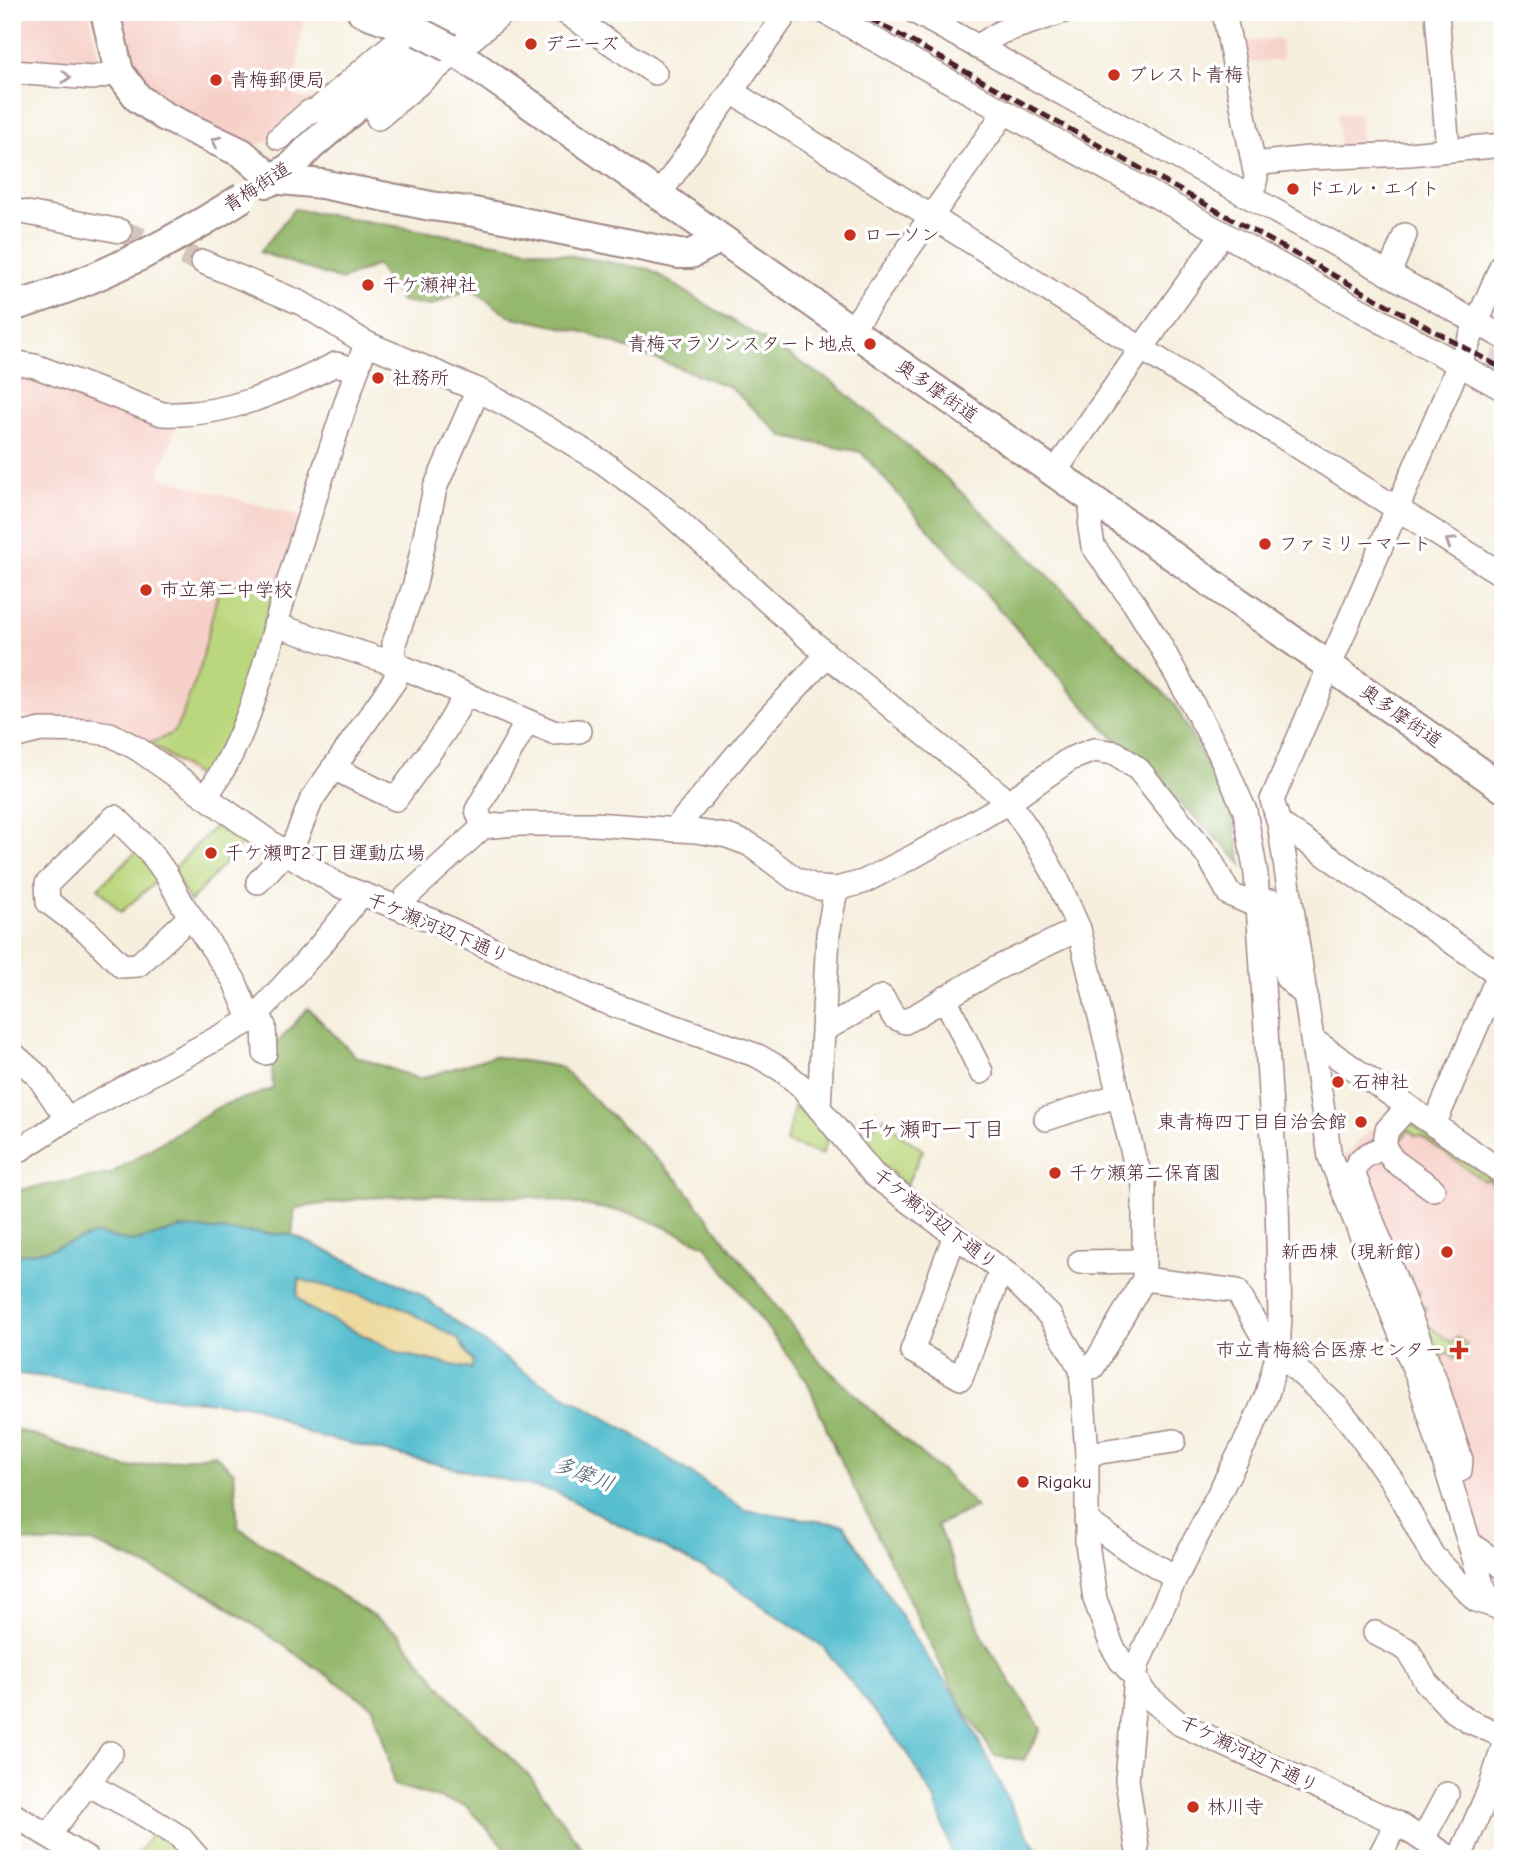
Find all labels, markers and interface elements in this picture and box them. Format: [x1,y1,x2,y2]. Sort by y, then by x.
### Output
place label: デニーズ [545,33,619,55]
marker: デニーズ [523,36,539,52]
place label: ブレスト青梅 [1128,64,1244,86]
marker: ブレスト青梅 [1106,67,1122,83]
one-way arrow [61,69,72,84]
place label: 青梅郵便局 [230,69,325,91]
marker: 青梅郵便局 [208,72,224,88]
one-way arrow [211,135,223,149]
street label: 青梅街道 [219,157,295,217]
place label: ドエル・エイト [1307,178,1440,200]
marker: ドエル・エイト [1285,181,1301,197]
place label: ローソン [864,224,940,246]
marker: ローソン [842,227,858,243]
place label: 千ケ瀬神社 [382,274,477,296]
marker: 千ケ瀬神社 [360,277,376,293]
place label: 青梅マラソンスタート地点 [628,333,856,355]
marker: 青梅マラソンスタート地点 [862,336,878,352]
street label: 奥多摩街道 [892,355,982,427]
place label: 社務所 [392,367,449,389]
marker: 社務所 [370,370,386,386]
place label: ファミリーマート [1279,533,1431,555]
marker: ファミリーマート [1257,536,1273,552]
one-way arrow [1444,537,1457,550]
place label: 市立第二中学校 [160,579,293,601]
marker: 市立第二中学校 [138,582,154,598]
street label: 奥多摩街道 [1356,680,1446,752]
place label: 千ケ瀬町2丁目運動広場 [225,842,425,864]
marker: 千ケ瀬町2丁目運動広場 [203,845,219,861]
street label: 千ケ瀬河辺下通り [364,888,512,968]
place label: 石神社 [1352,1071,1409,1093]
marker: 石神社 [1330,1074,1346,1090]
place label: 東青梅四丁目自治会館 [1157,1111,1347,1133]
marker: 東青梅四丁目自治会館 [1353,1114,1369,1130]
district label: 千ヶ瀬町一丁目 [858,1117,1005,1141]
place label: 千ケ瀬第二保育園 [1069,1162,1221,1184]
street label: 千ケ瀬河辺下通り [868,1164,1002,1274]
marker: 千ケ瀬第二保育園 [1047,1165,1063,1181]
place label: 新西棟（現新館） [1281,1241,1433,1263]
marker: 新西棟（現新館） [1439,1244,1455,1260]
place label: 市立青梅総合医療センター [1216,1339,1443,1361]
marker: 市立青梅総合医療センター [1449,1340,1469,1360]
water label: 多摩川 [550,1452,618,1496]
place label: Rigaku [1037,1471,1091,1493]
marker: Rigaku [1015,1474,1031,1490]
street label: 千ケ瀬河辺下通り [1176,1711,1322,1797]
place label: 林川寺 [1207,1796,1264,1818]
marker: 林川寺 [1185,1799,1201,1815]

